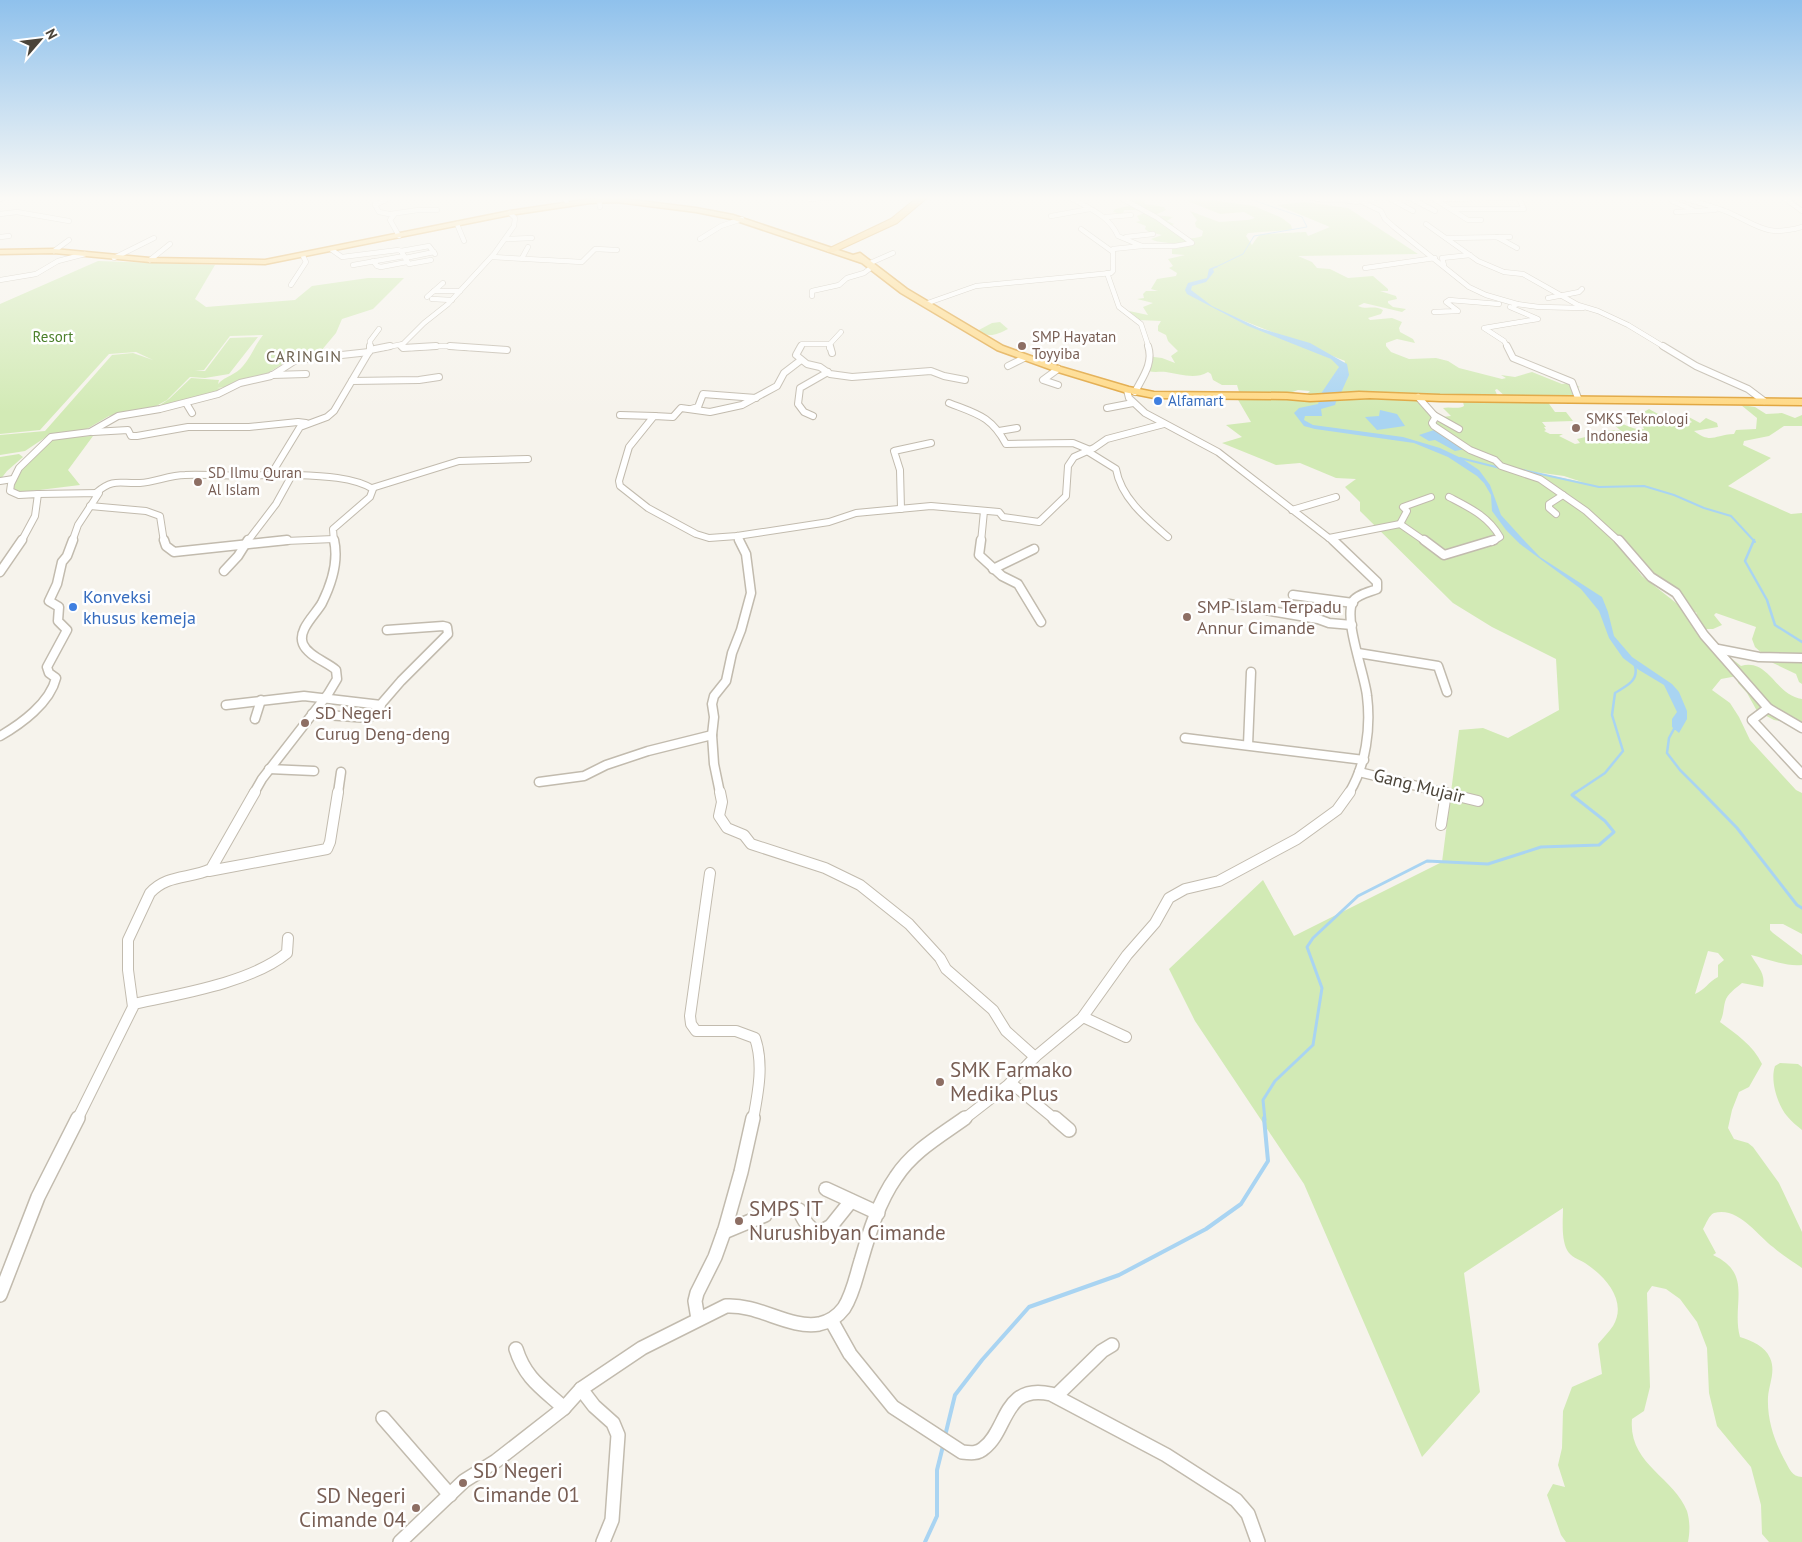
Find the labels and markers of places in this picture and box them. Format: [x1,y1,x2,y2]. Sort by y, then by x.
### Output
place label: SMP Hayatan Toyyiba [1032,327,1116,363]
marker: SMP Hayatan Toyyiba [1016,340,1028,352]
place label: Alfamart [1168,391,1224,410]
marker: Alfamart [1152,395,1164,407]
place label: SMKS Teknologi Indonesia [1586,409,1688,445]
marker: SMKS Teknologi Indonesia [1570,422,1582,434]
place label: SD Ilmu Quran Al Islam [208,463,302,499]
marker: SD Ilmu Quran Al Islam [192,476,204,488]
place label: Konveksi khusus kemeja [83,585,196,629]
place label: SMP Islam Terpadu Annur Cimande [1197,595,1342,639]
marker: Konveksi khusus kemeja [67,601,79,613]
marker: SMP Islam Terpadu Annur Cimande [1181,611,1193,623]
place label: SD Negeri Curug Deng-deng [315,701,450,745]
marker: SD Negeri Curug Deng-deng [299,717,311,729]
place label: SMK Farmako Medika Plus [950,1056,1073,1107]
marker: SMK Farmako Medika Plus [934,1076,946,1088]
place label: SMPS IT Nurushibyan Cimande [749,1195,946,1246]
marker: SMPS IT Nurushibyan Cimande [733,1215,745,1227]
place label: SD Negeri Cimande 01 [473,1457,580,1508]
marker: SD Negeri Cimande 01 [457,1477,469,1489]
place label: SD Negeri Cimande 04 [299,1482,406,1533]
marker: SD Negeri Cimande 04 [410,1502,422,1514]

